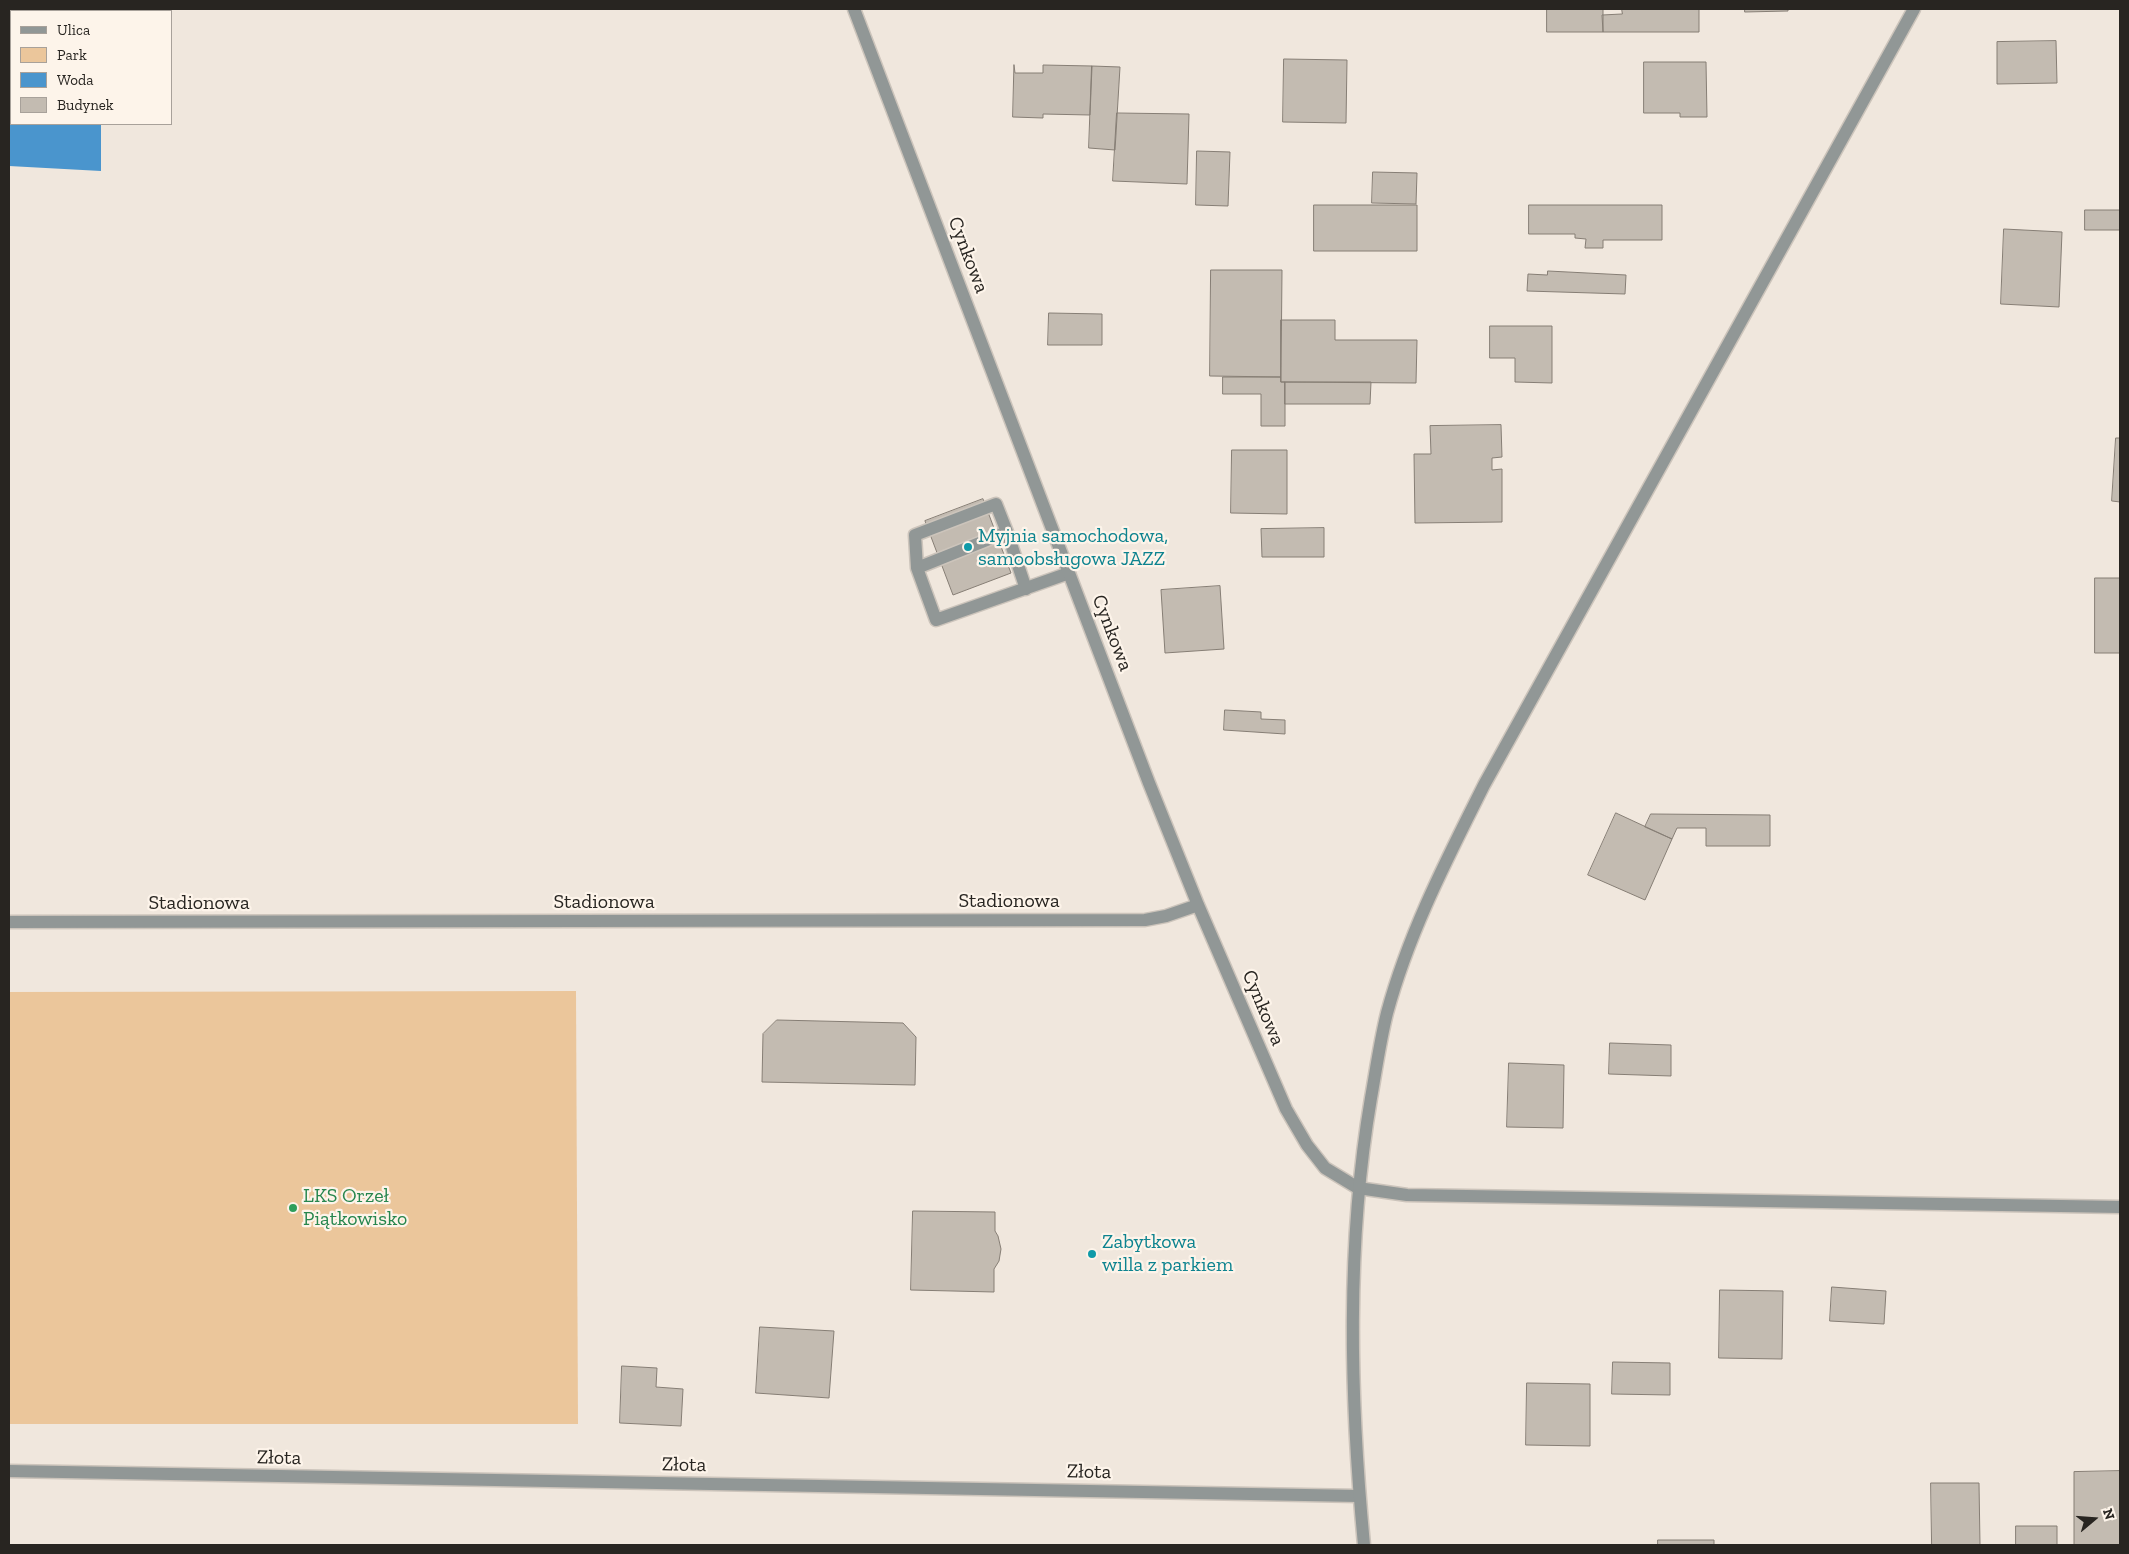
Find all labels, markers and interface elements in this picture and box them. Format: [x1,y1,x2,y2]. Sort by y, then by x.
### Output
legend [10,10,172,125]
text: Ulica [57,21,90,39]
text: Park [57,46,87,64]
text: Woda [57,71,94,89]
text: Budynek [57,96,114,114]
street label: Cynkowa [943,213,993,297]
place label: Myjnia samochodowa, samoobsługowa JAZZ [978,524,1168,571]
marker: Myjnia samochodowa, samoobsługowa JAZZ [962,541,974,553]
street label: Cynkowa [1087,591,1137,675]
street label: Stadionowa [958,889,1060,913]
street label: Stadionowa [553,890,655,914]
street label: Stadionowa [148,891,250,915]
street label: Cynkowa [1236,967,1290,1049]
place label: LKS Orzeł Piątkowisko [303,1184,407,1231]
marker: LKS Orzeł Piątkowisko [287,1202,299,1214]
place label: Zabytkowa willa z parkiem [1102,1230,1233,1277]
marker: Zabytkowa willa z parkiem [1086,1248,1098,1260]
street label: Złota [257,1446,301,1470]
street label: Złota [662,1453,706,1477]
street label: Złota [1067,1460,1111,1484]
north arrow [2069,1494,2119,1544]
text: N [2099,1507,2118,1522]

